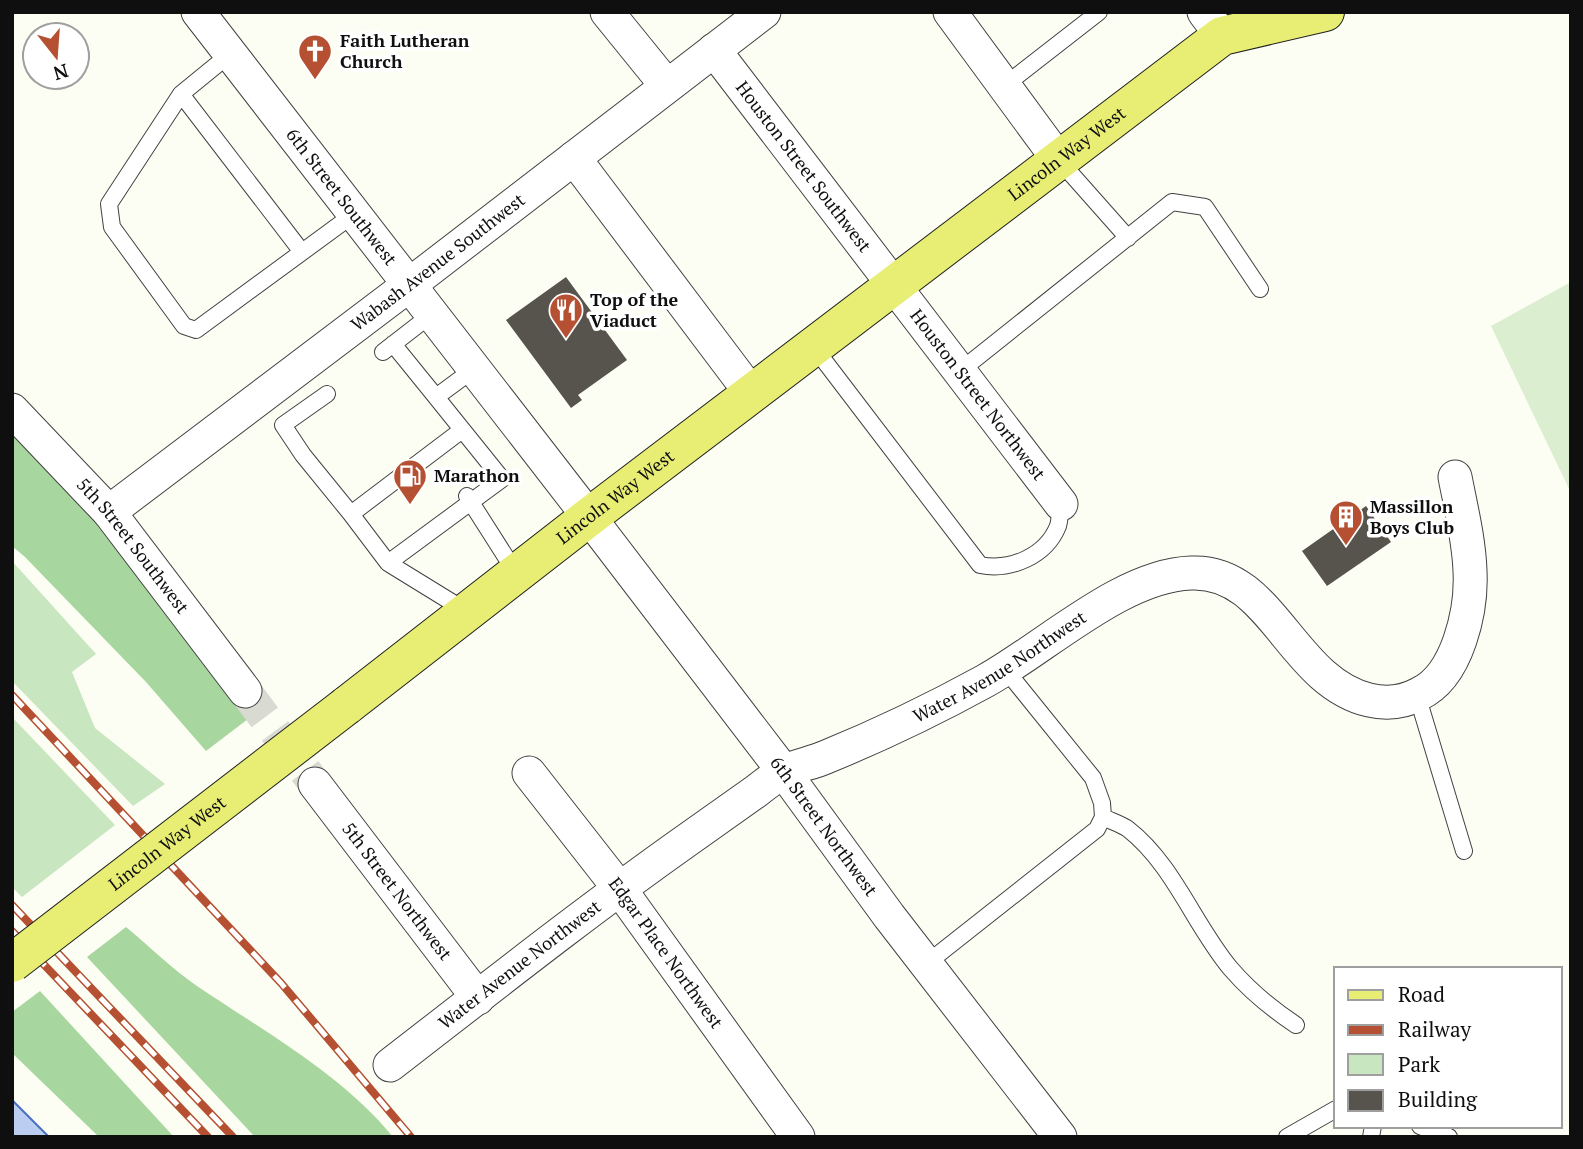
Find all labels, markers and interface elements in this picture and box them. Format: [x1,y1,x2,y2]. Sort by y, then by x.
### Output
north arrow [21,21,91,91]
place label: Faith Lutheran Church [340,28,470,73]
church icon: Faith Lutheran Church [296,32,334,81]
text: N [50,59,72,87]
street label: Houston Street Southwest [731,76,877,257]
street label: Lincoln Way West [1002,100,1130,206]
street label: 6th Street Southwest [281,123,403,270]
street label: Wabash Avenue Southwest [346,187,530,336]
place label: Top of the Viaduct [590,287,678,332]
restaurant icon: Top of the Viaduct [547,291,585,340]
street label: Houston Street Northwest [905,304,1052,485]
street label: Lincoln Way West [551,443,679,549]
fuel station icon: Marathon [391,457,429,506]
place label: Marathon [434,463,520,487]
street label: 5th Street Southwest [72,472,195,618]
place label: Massillon Boys Club [1370,494,1455,539]
building icon: Massillon Boys Club [1327,498,1365,547]
street label: Water Avenue Northwest [909,604,1091,727]
street label: 6th Street Northwest [765,751,884,901]
street label: Lincoln Way West [103,790,231,895]
street label: 5th Street Northwest [337,817,458,965]
street label: Edgar Place Northwest [604,872,729,1033]
street label: Water Avenue Northwest [433,894,606,1034]
legend [1334,967,1562,1128]
text: Road [1398,980,1445,1008]
text: Railway [1398,1015,1472,1043]
text: Park [1398,1050,1440,1078]
text: Building [1398,1085,1478,1113]

